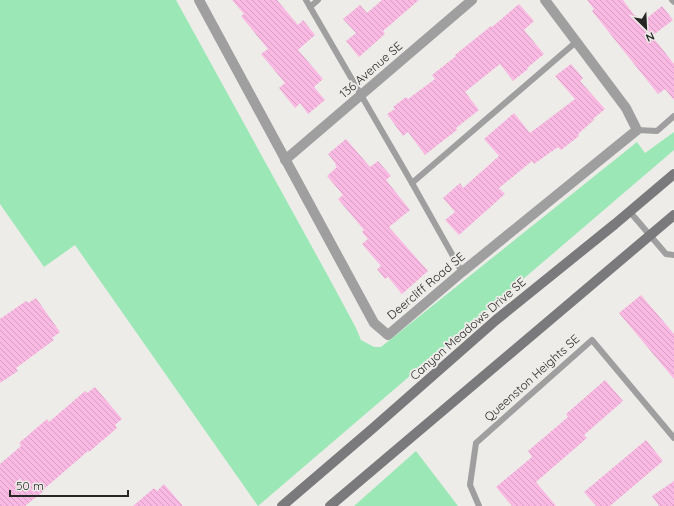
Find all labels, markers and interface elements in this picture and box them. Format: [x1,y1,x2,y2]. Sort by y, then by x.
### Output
north arrow [626,8,666,48]
text: N [644,29,657,45]
street label: 136 Avenue SE [336,38,405,101]
street label: Deercliff Road SE [384,249,468,322]
street label: Canyon Meadows Drive SE [407,274,529,383]
street label: Queenston Heights SE [481,331,582,424]
scale bar [10,472,128,498]
text: 50 m [16,478,44,493]

